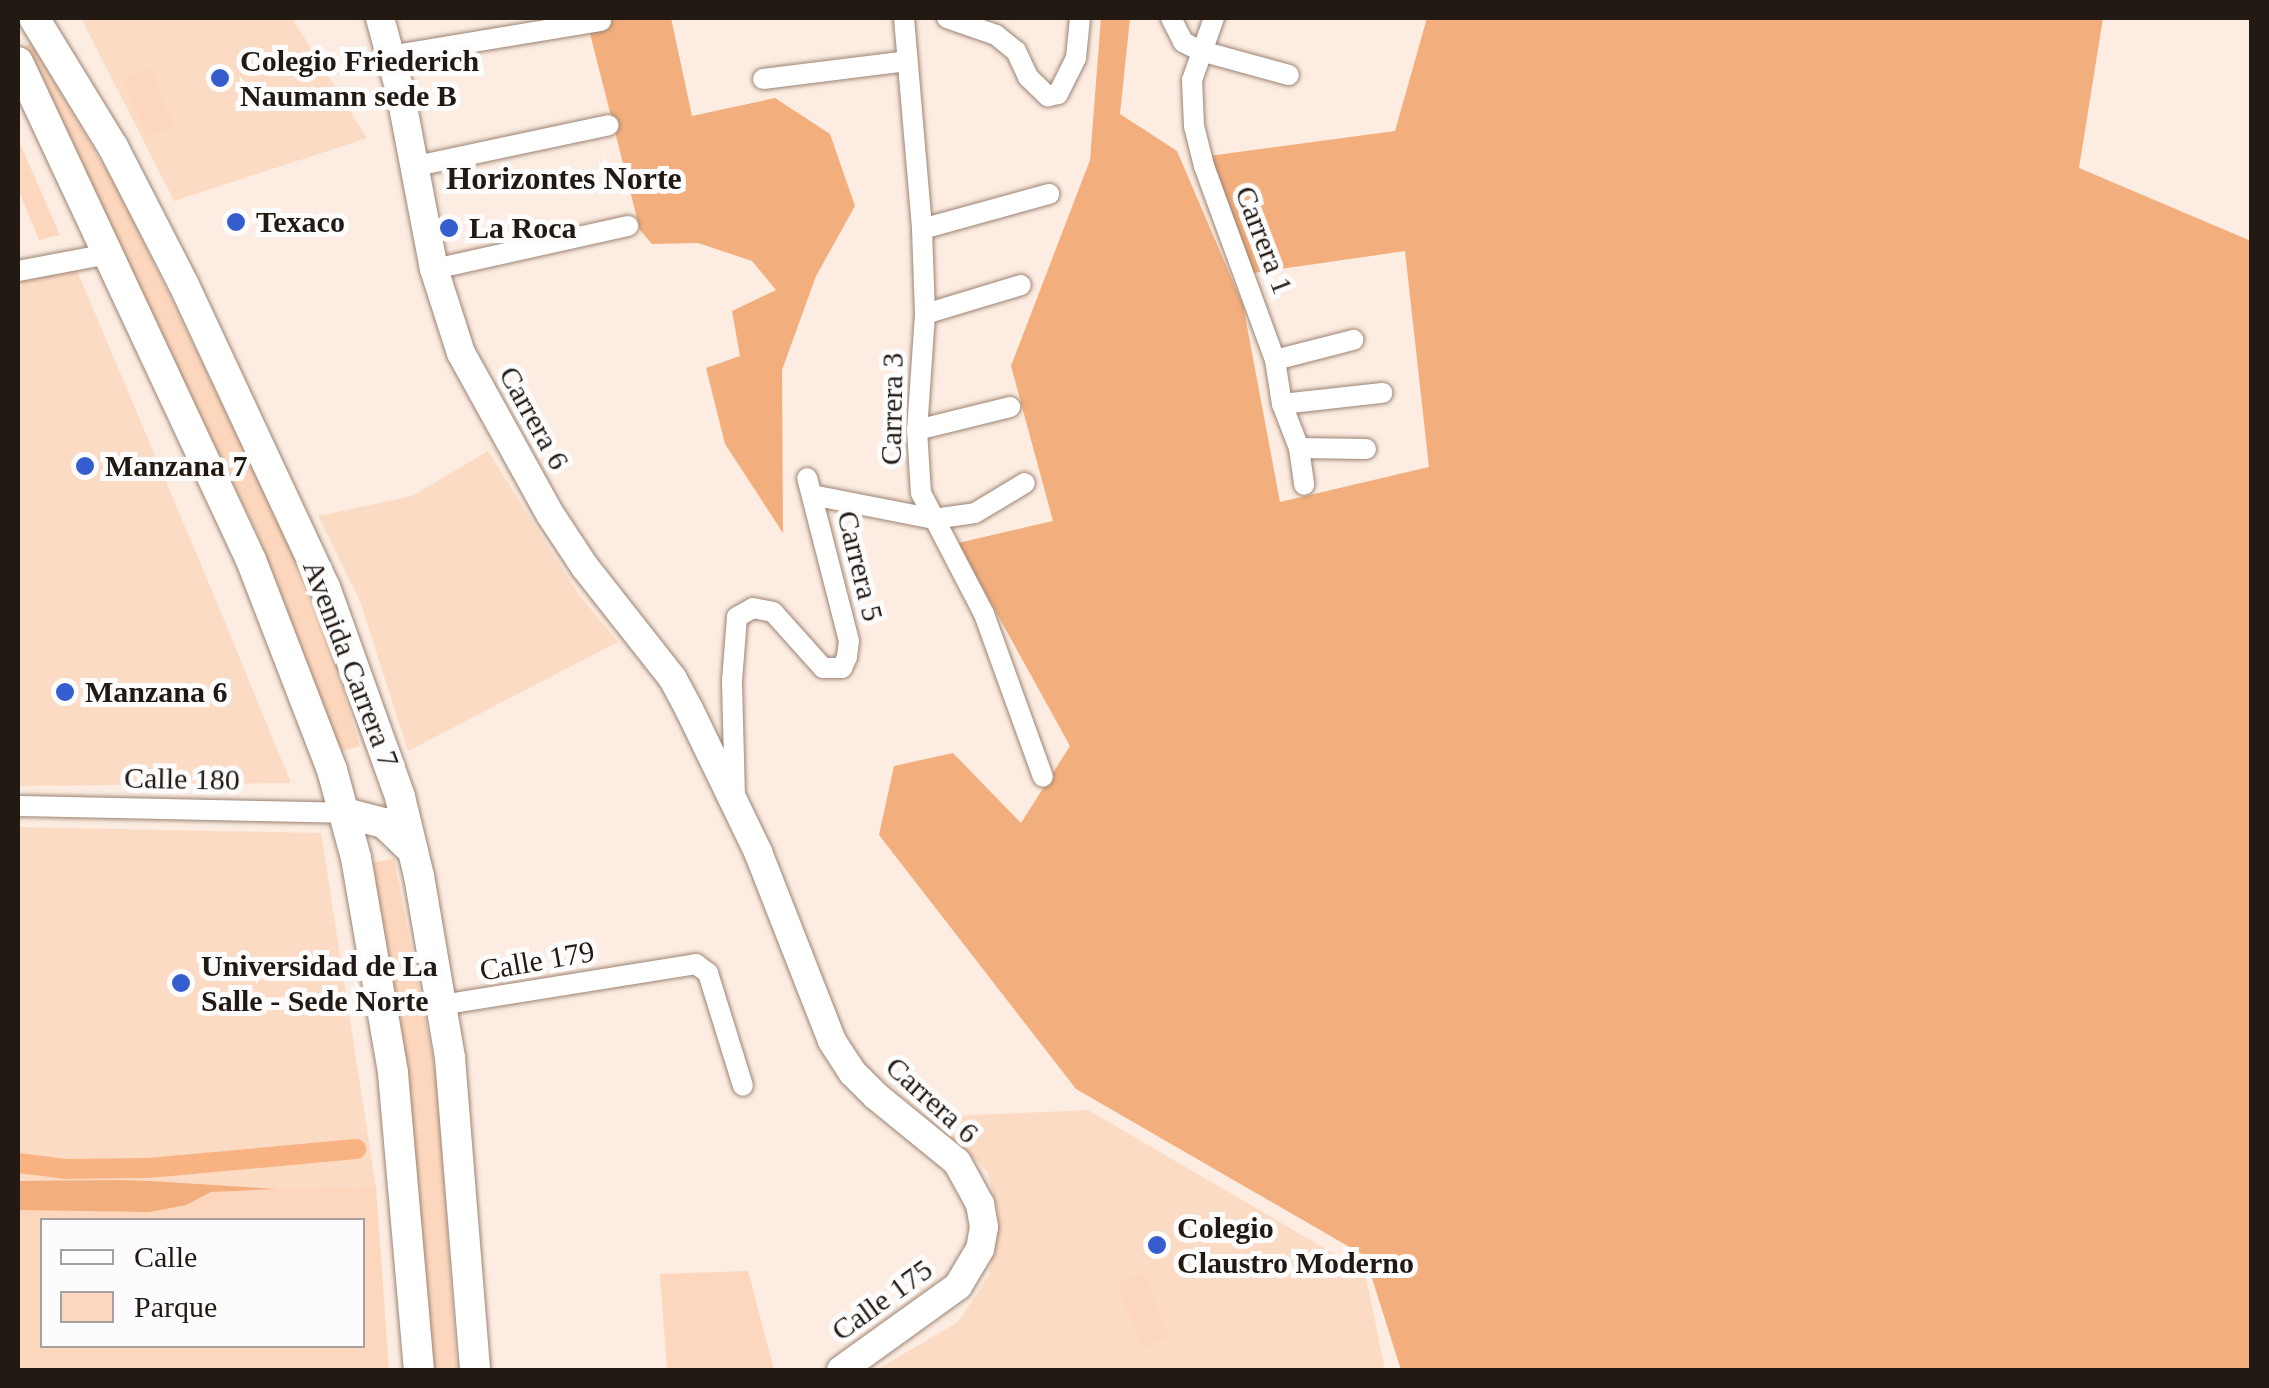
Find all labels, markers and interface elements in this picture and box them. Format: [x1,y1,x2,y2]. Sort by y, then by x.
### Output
place label: Colegio Friederich Naumann sede B [240,43,479,114]
marker: Colegio Friederich Naumann sede B [209,67,231,89]
district label: Horizontes Norte [446,159,682,197]
street label: Carrera 1 [1227,181,1301,299]
place label: Texaco [256,204,345,240]
place label: La Roca [469,210,576,246]
marker: Texaco [225,211,247,233]
marker: La Roca [438,217,460,239]
street label: Carrera 3 [873,352,911,466]
street label: Carrera 6 [491,360,577,476]
place label: Manzana 7 [105,448,248,484]
marker: Manzana 7 [74,455,96,477]
street label: Carrera 5 [829,507,891,625]
street label: Avenida Carrera 7 [295,555,407,773]
place label: Manzana 6 [85,674,228,710]
marker: Manzana 6 [54,681,76,703]
street label: Calle 180 [124,760,240,798]
street label: Calle 179 [477,933,597,989]
place label: Universidad de La Salle - Sede Norte [201,948,438,1018]
marker: Universidad de La Salle - Sede Norte [170,972,192,994]
street label: Carrera 6 [878,1049,986,1151]
place label: Colegio Claustro Moderno [1177,1210,1414,1280]
legend [40,1218,365,1348]
marker: Colegio Claustro Moderno [1146,1234,1168,1256]
text: Calle [134,1240,197,1273]
street label: Calle 175 [825,1251,939,1349]
text: Parque [134,1290,217,1323]

